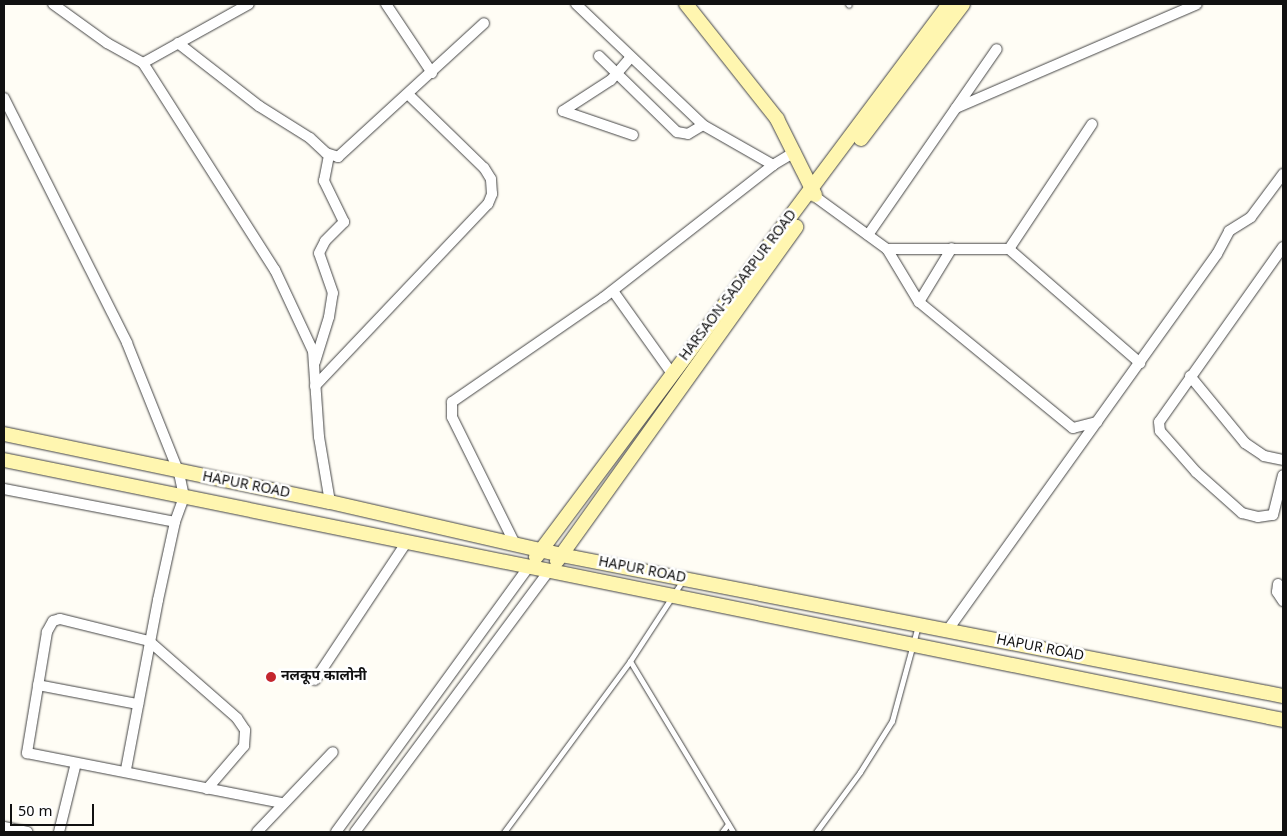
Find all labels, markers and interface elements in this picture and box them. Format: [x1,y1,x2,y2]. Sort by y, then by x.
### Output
street label: HARSAON-SADARPUR ROAD [677,207,801,365]
street label: HAPUR ROAD [201,469,291,503]
street label: HAPUR ROAD [597,554,687,588]
street label: HAPUR ROAD [995,632,1085,666]
place label: नलकूप कालोनी [281,669,367,685]
marker: नलकूप कालोनी [265,671,277,683]
scale bar [12,794,96,826]
text: 50 m [18,803,52,822]

